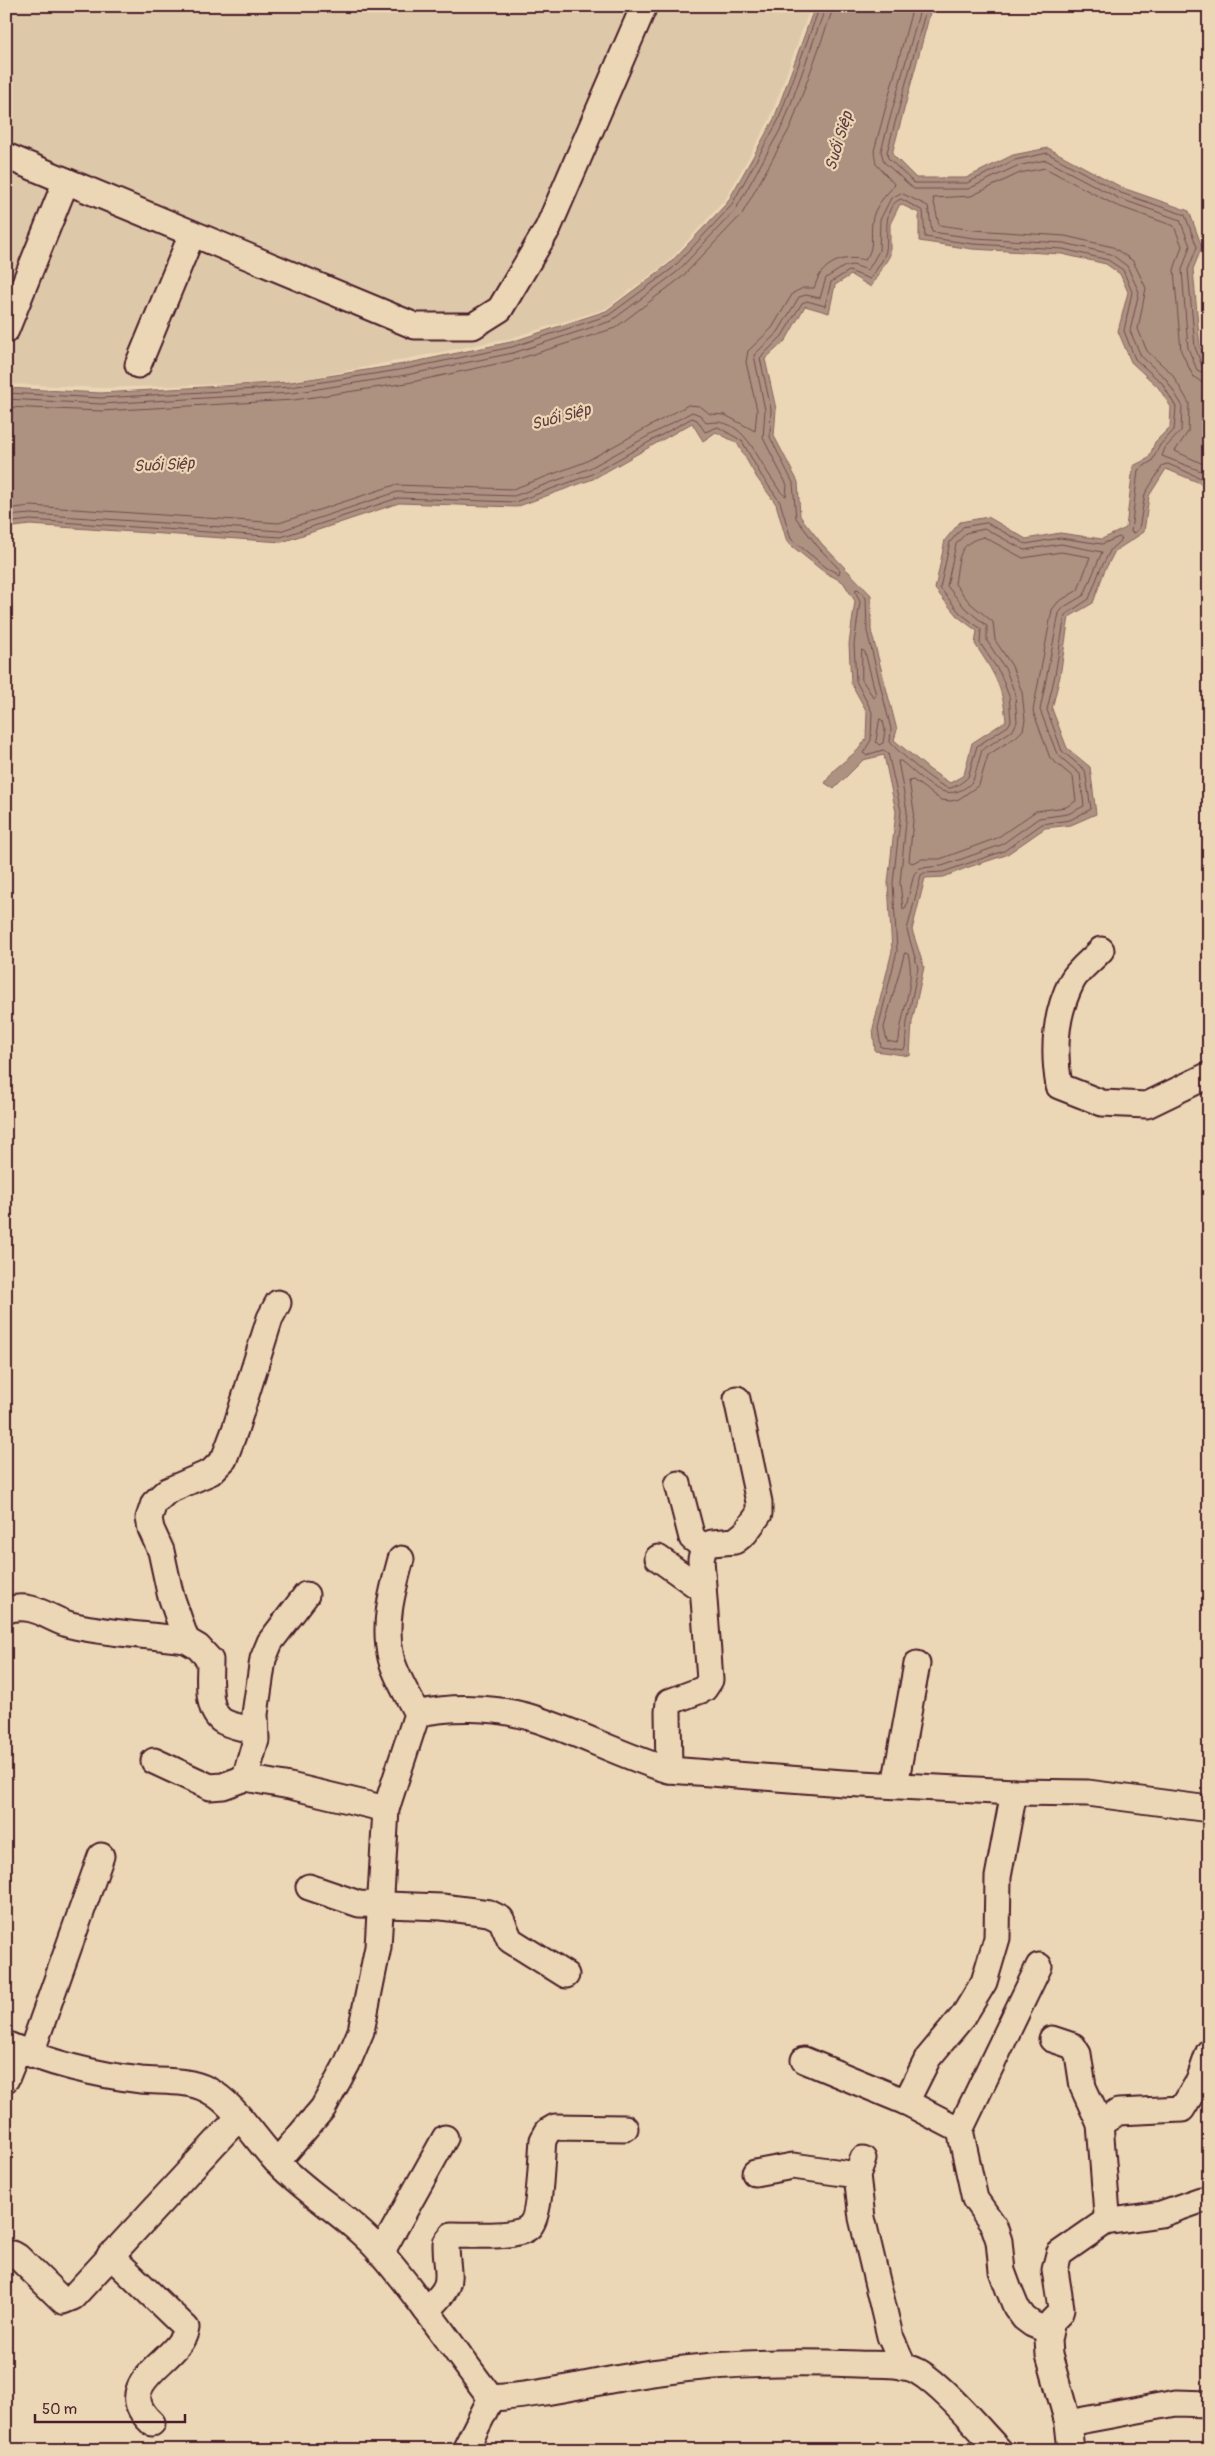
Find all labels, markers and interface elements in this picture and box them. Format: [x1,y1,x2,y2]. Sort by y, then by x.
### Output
water label: Suối Siệp [821,108,858,173]
water label: Suối Siệp [529,399,594,435]
water label: Suối Siệp [133,453,196,477]
scale bar [35,2391,185,2423]
text: 50 m [42,2400,77,2419]

